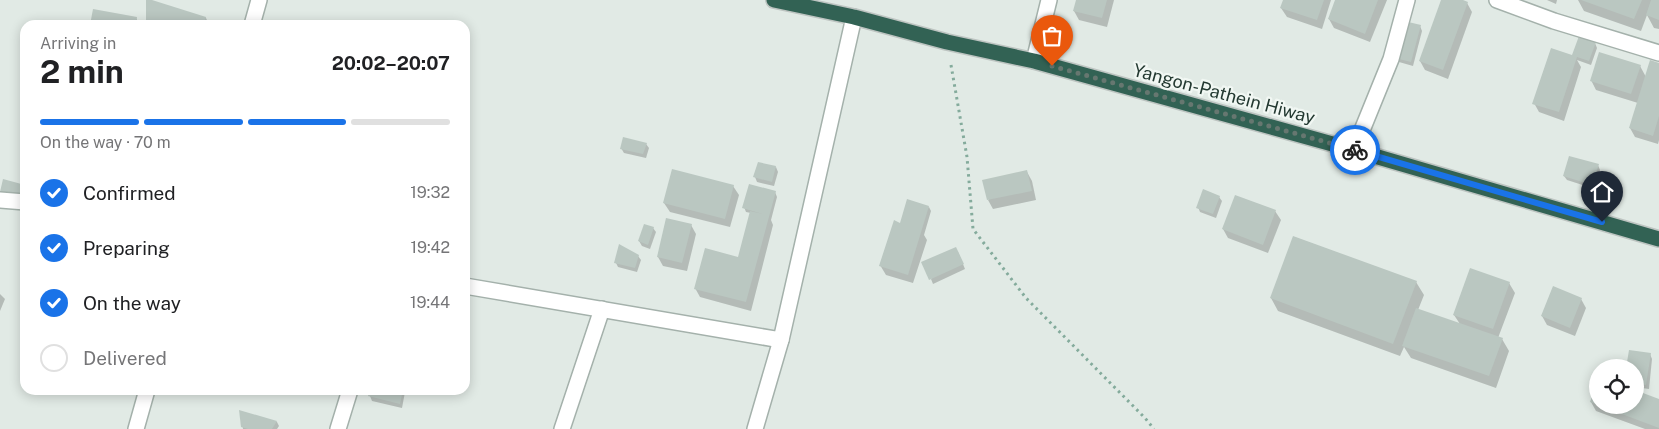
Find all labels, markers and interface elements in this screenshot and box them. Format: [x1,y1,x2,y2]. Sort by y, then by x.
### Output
pin [1031,15,1073,66]
icon: bag [1038,22,1066,50]
text: Arriving in [40,34,116,53]
text: 20:02–20:07 [332,52,450,74]
text: 2 min [40,53,124,90]
street label: Yangon-Pathein Hiway [1131,59,1318,128]
courier [1330,125,1380,175]
text: On the way · 70 m [40,133,170,152]
icon: bike [1341,136,1369,164]
pin [1581,171,1623,222]
icon: home [1588,178,1616,206]
icon: check [40,179,68,207]
text: Confirmed [83,182,176,204]
text: 19:32 [410,183,450,202]
icon: check [40,234,68,262]
text: Preparing [83,237,170,259]
text: 19:42 [410,238,450,257]
icon: check [40,289,68,317]
text: On the way [83,292,181,314]
text: 19:44 [410,293,450,312]
text: Delivered [83,347,167,369]
map controls [1589,359,1644,414]
button: locate [1589,359,1644,414]

